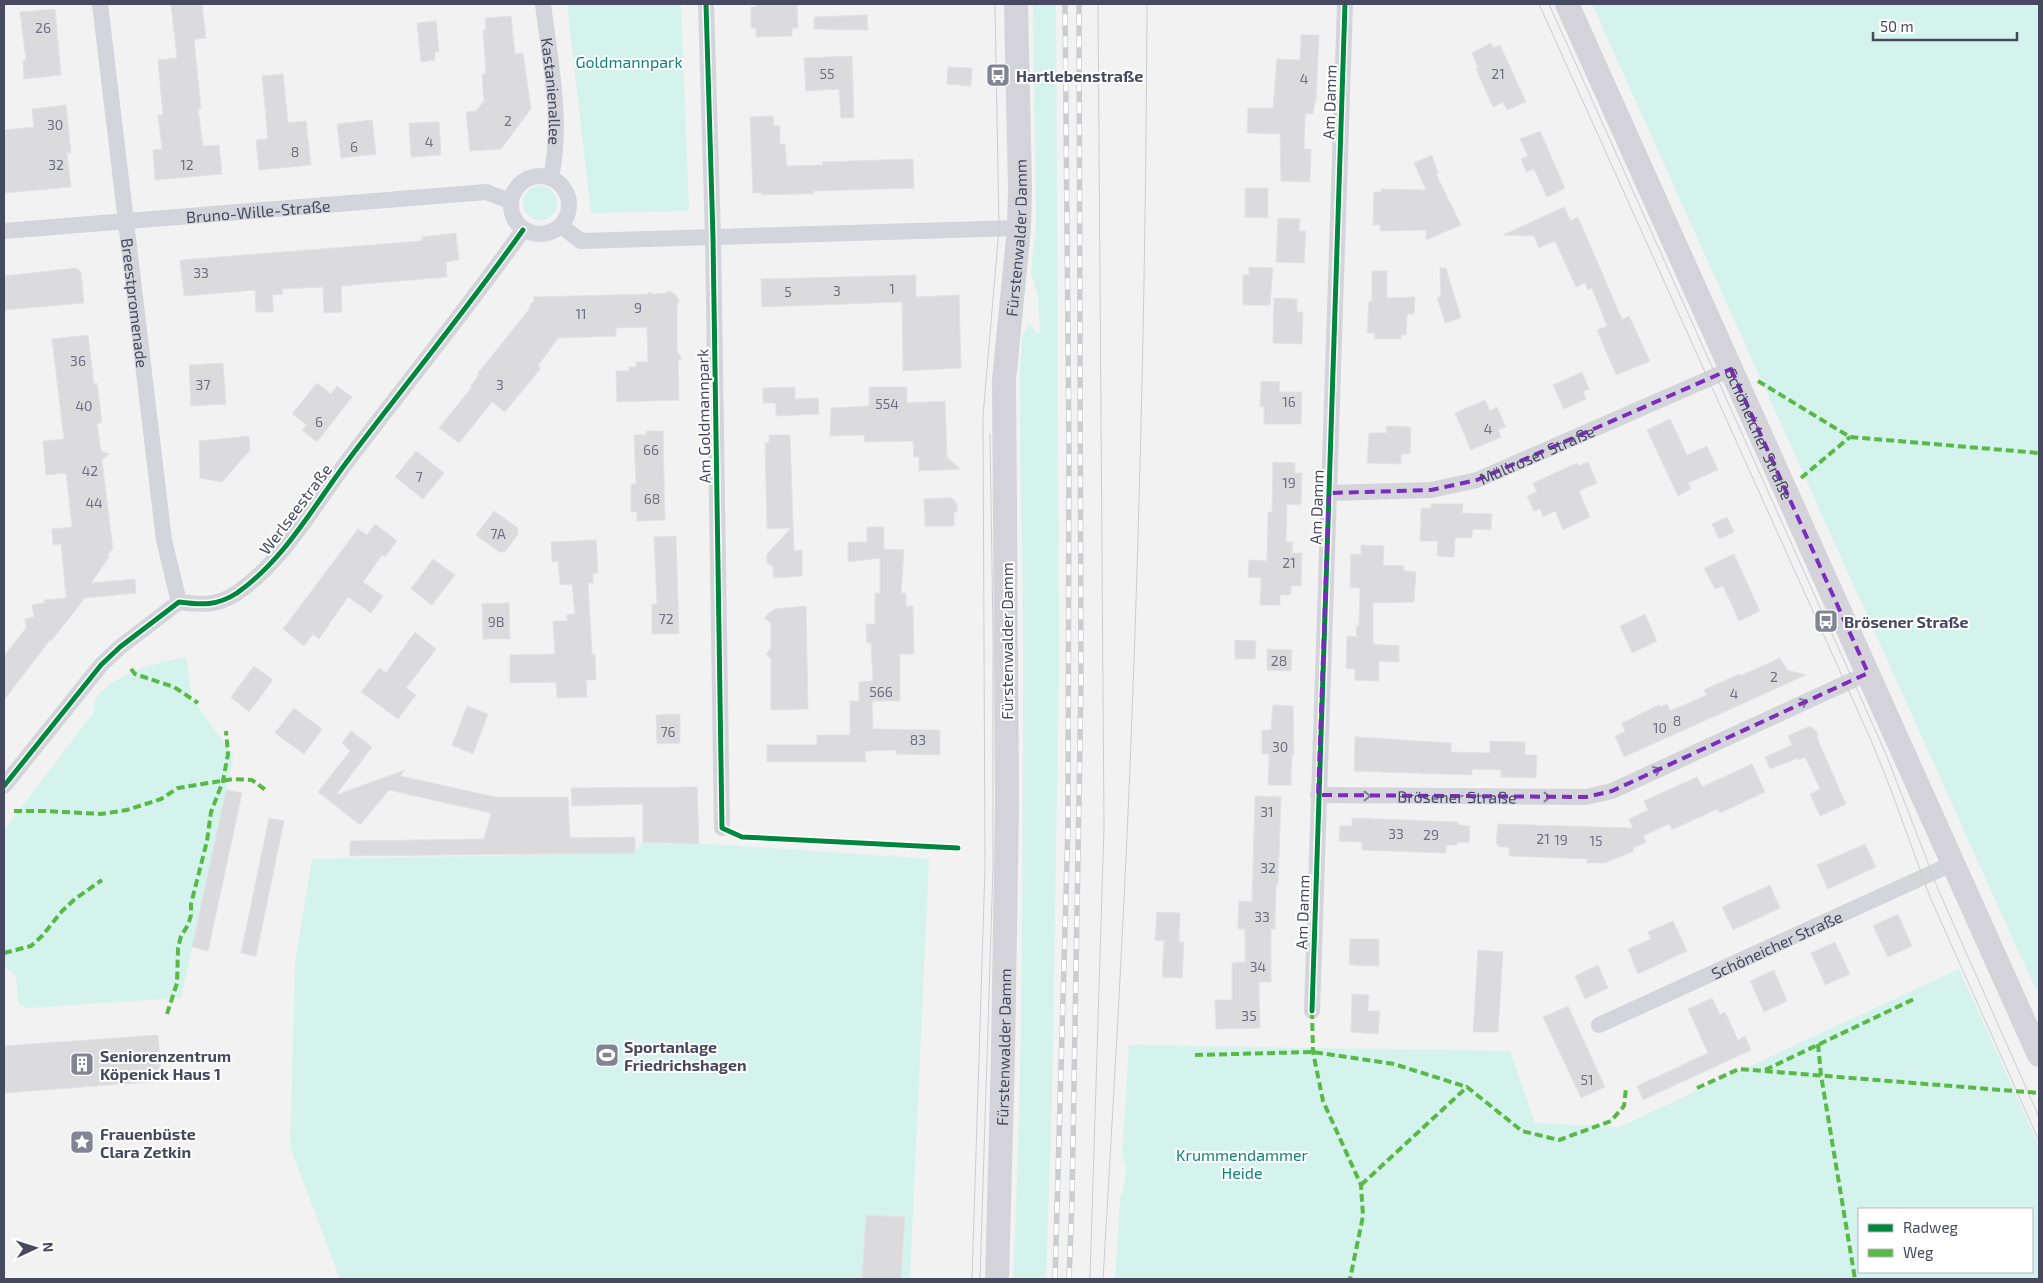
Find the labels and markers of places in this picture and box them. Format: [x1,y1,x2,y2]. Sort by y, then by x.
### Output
bus stop icon: Hartlebenstraße [985,62,1011,88]
place label: Hartlebenstraße [1016,66,1143,85]
bus stop icon: Brösener Straße [1813,608,1839,634]
place label: Brösener Straße [1844,612,1969,631]
place label: Sportanlage Friedrichshagen [624,1037,747,1074]
sports icon: Sportanlage Friedrichshagen [594,1042,620,1068]
place label: Seniorenzentrum Köpenick Haus 1 [100,1046,231,1083]
building icon: Seniorenzentrum Köpenick Haus 1 [69,1051,95,1077]
place label: Frauenbüste Clara Zetkin [100,1124,196,1161]
place icon: Frauenbüste Clara Zetkin [69,1129,95,1155]

